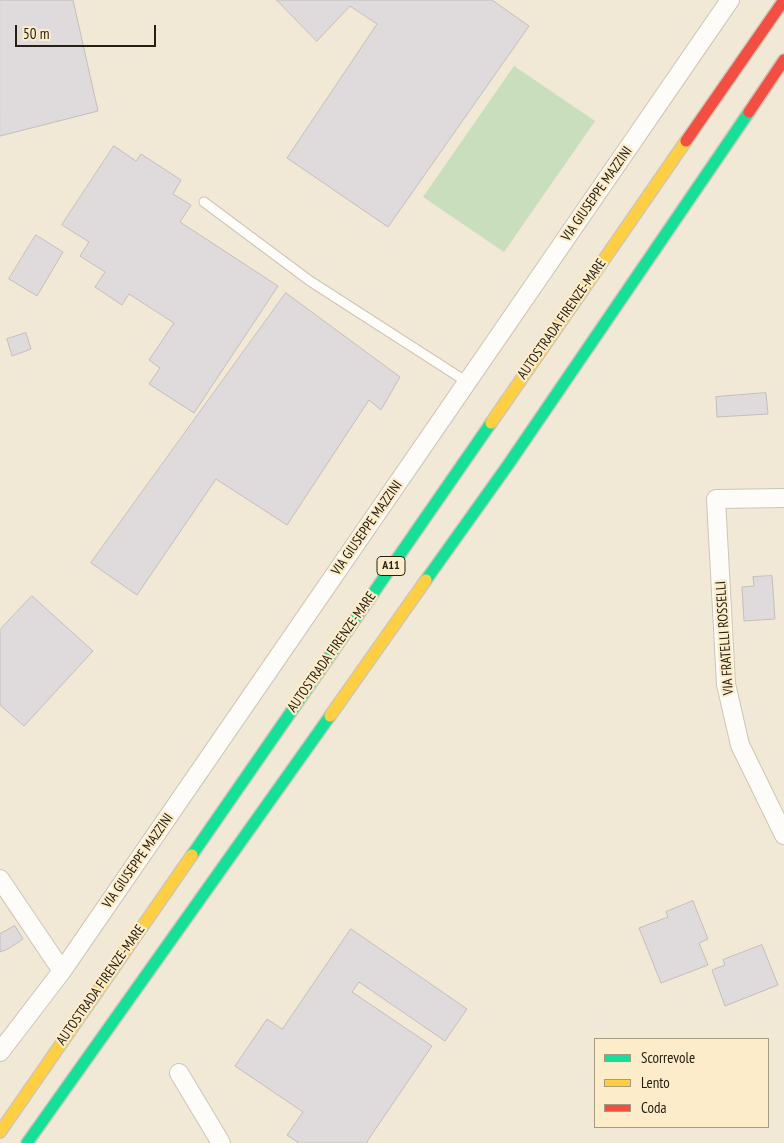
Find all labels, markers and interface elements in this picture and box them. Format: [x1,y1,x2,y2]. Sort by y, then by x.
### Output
scale bar [18,15,159,47]
text: 50 m [23,24,49,43]
street label: VIA GIUSEPPE MAZZINI [558,143,636,245]
street label: AUTOSTRADA FIRENZE-MARE [514,256,610,382]
street label: VIA GIUSEPPE MAZZINI [328,477,406,579]
road number: A11 [377,556,405,576]
street label: VIA FRATELLI ROSSELLI [713,580,737,696]
street label: AUTOSTRADA FIRENZE-MARE [284,589,380,715]
street label: VIA GIUSEPPE MAZZINI [99,810,177,912]
street label: AUTOSTRADA FIRENZE-MARE [53,922,149,1048]
legend [594,1038,769,1128]
text: Scorrevole [641,1048,695,1067]
text: Lento [641,1073,670,1092]
text: Coda [641,1098,666,1117]

